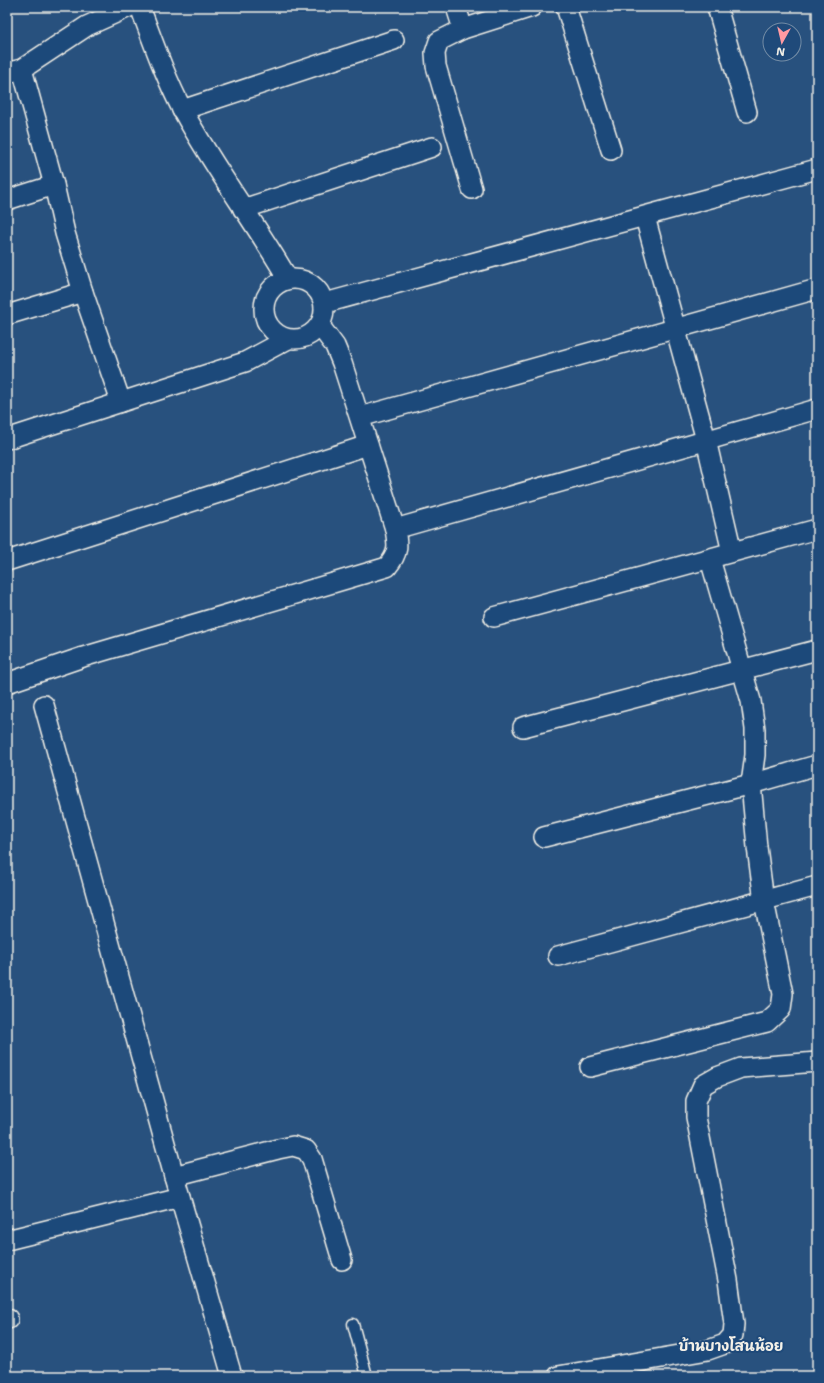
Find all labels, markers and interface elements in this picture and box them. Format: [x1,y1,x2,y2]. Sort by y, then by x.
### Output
north arrow [762,22,802,62]
text: N [775,43,786,59]
district label: บ้านบางโสนน้อย [679,1336,783,1355]

